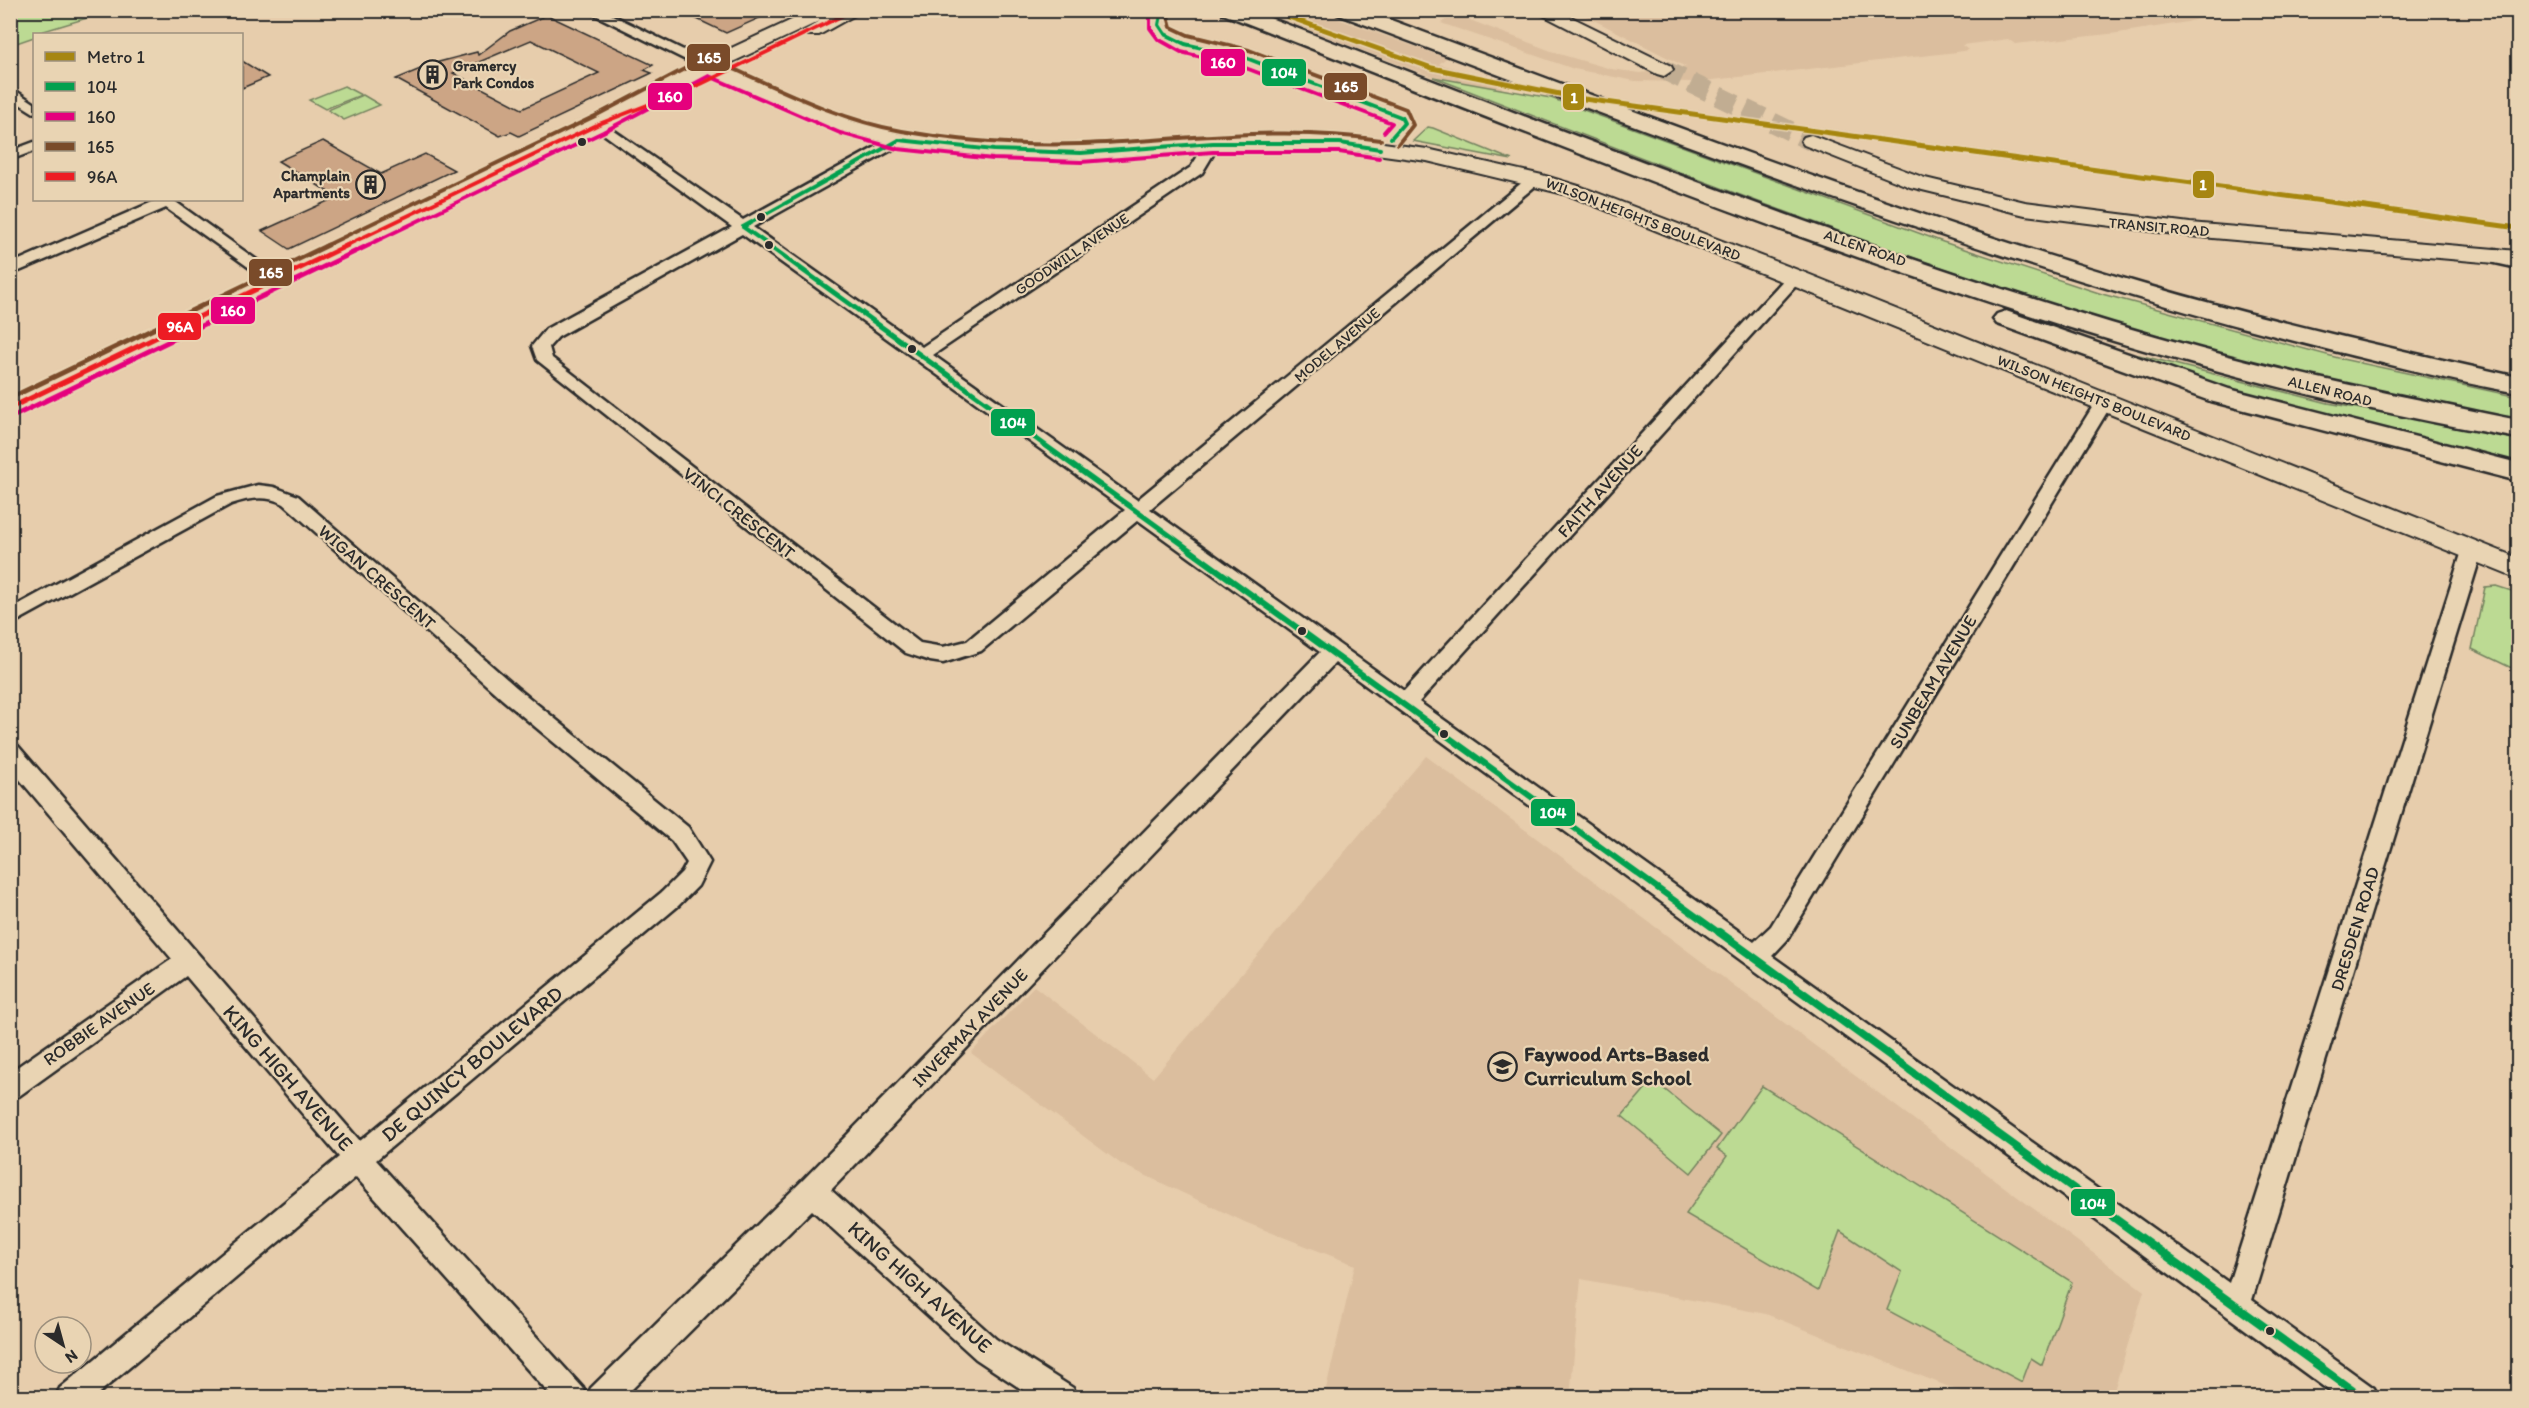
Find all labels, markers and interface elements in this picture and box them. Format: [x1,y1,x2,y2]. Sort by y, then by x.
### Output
legend [33,33,243,201]
line badge: 165 [686,43,731,72]
text: Metro 1 [87,46,145,68]
text: 165 [697,48,722,67]
line badge: 160 [1200,48,1246,77]
text: 160 [1210,53,1236,72]
place label: Gramercy Park Condos [453,57,535,92]
line badge: 104 [1261,58,1307,87]
building icon: Gramercy Park Condos [416,59,448,91]
text: 104 [1271,63,1298,82]
line badge: 165 [1323,72,1368,101]
text: 104 [87,76,117,98]
text: 165 [1334,77,1359,96]
line badge: 160 [647,82,693,111]
line badge: 1 [1562,83,1585,111]
text: 160 [657,87,683,106]
text: 1 [1570,88,1578,107]
text: 160 [87,106,116,128]
text: 165 [87,136,114,158]
unlabelled marker [576,136,588,148]
text: 96A [87,166,118,188]
place label: Champlain Apartments [272,167,351,203]
building icon: Champlain Apartments [355,169,387,201]
line badge: 1 [2192,170,2215,199]
street label: WILSON HEIGHTS BOULEVARD [1543,173,1743,265]
text: 1 [2199,175,2207,194]
street label: GOODWILL AVENUE [1012,209,1132,299]
unlabelled marker [755,211,767,223]
street label: TRANSIT ROAD [2108,214,2210,240]
street label: ALLEN ROAD [1822,226,1908,270]
unlabelled marker [763,239,775,251]
line badge: 165 [248,258,293,287]
text: 165 [259,263,284,282]
line badge: 160 [210,296,256,325]
text: 160 [220,301,246,320]
street label: MODEL AVENUE [1290,304,1384,386]
line badge: 96A [157,312,202,341]
text: 96A [166,317,194,336]
unlabelled marker [906,343,918,355]
street label: WILSON HEIGHTS BOULEVARD [1994,351,2194,445]
street label: ALLEN ROAD [2286,372,2374,410]
line badge: 104 [990,408,1036,437]
text: 104 [1000,413,1027,432]
street label: FAITH AVENUE [1552,440,1648,542]
street label: VINCI CRESCENT [679,462,799,564]
street label: WIGAN CRESCENT [314,520,440,634]
street label: SUNBEAM AVENUE [1884,611,1982,753]
unlabelled marker [1296,625,1308,637]
unlabelled marker [1438,728,1450,740]
line badge: 104 [1530,798,1576,827]
text: 104 [1540,803,1567,822]
street label: DRESDEN ROAD [2326,864,2384,994]
street label: INVERMAY AVENUE [908,964,1032,1092]
street label: ROBBIE AVENUE [39,977,159,1071]
street label: DE QUINCY BOULEVARD [376,980,568,1147]
street label: KING HIGH AVENUE [218,999,359,1156]
place label: Faywood Arts-Based Curriculum School [1524,1041,1710,1090]
school or university icon: Faywood Arts-Based Curriculum School [1487,1050,1519,1082]
line badge: 104 [2070,1188,2116,1217]
text: 104 [2080,1194,2107,1213]
street label: KING HIGH AVENUE [843,1215,998,1358]
north arrow [33,1315,93,1375]
unlabelled marker [2264,1325,2276,1337]
text: N [62,1346,81,1368]

